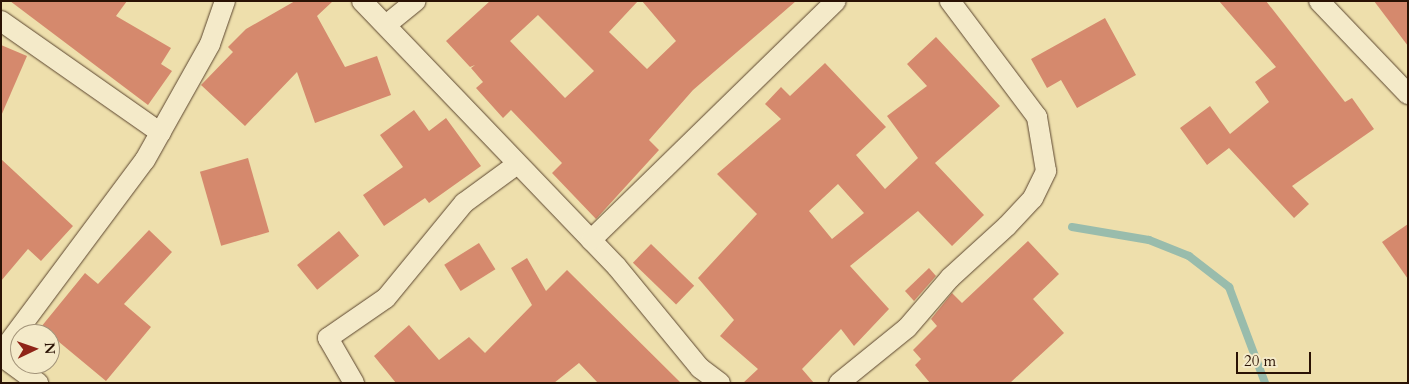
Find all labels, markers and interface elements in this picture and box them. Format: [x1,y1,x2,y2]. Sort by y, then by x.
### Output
north arrow [10,324,60,374]
text: N [40,342,59,355]
scale bar [1239,342,1314,374]
text: 20 m [1244,351,1276,371]

